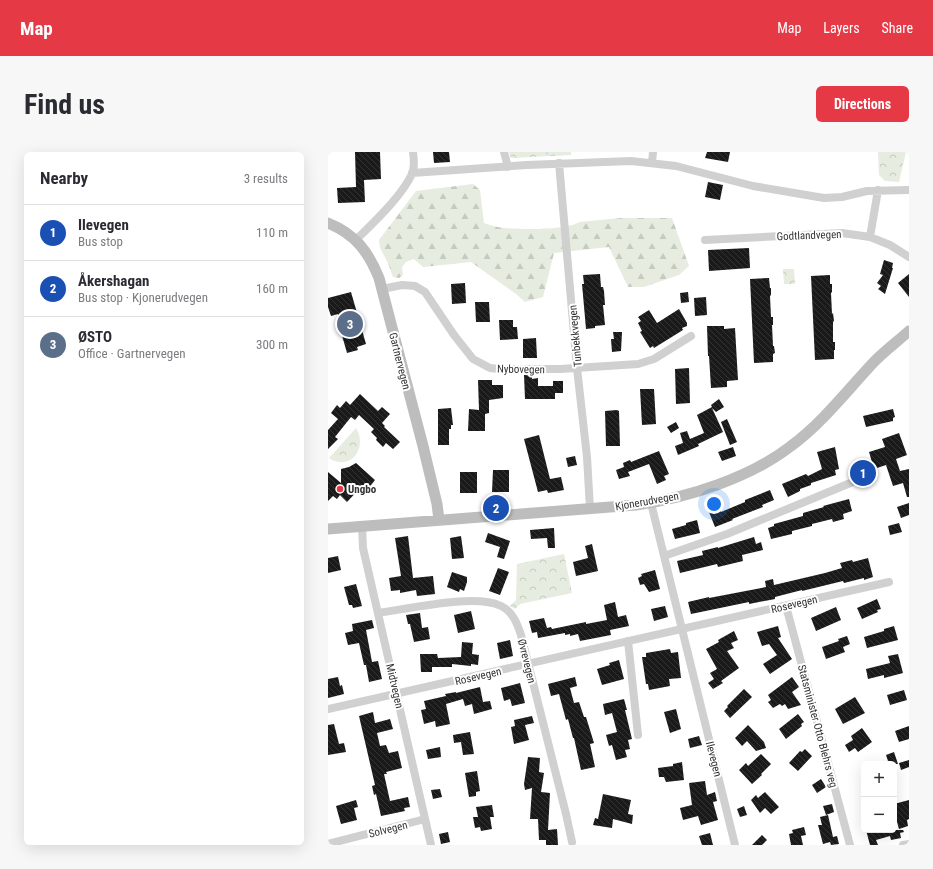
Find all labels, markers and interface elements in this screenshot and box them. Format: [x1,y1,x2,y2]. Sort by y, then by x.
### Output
text: Map [20,17,53,40]
text: Map [777,20,801,36]
text: Layers [823,20,860,36]
text: Share [882,20,913,36]
button: Directions [816,86,909,122]
text: Find us [24,88,105,121]
text: Nearby [40,168,88,188]
text: 3 results [244,171,288,186]
text: Ilevegen [78,216,129,234]
text: 1 [50,225,56,240]
text: 110 m [256,225,288,240]
street label: Godtlandvegen [776,228,842,243]
text: Bus stop [78,234,123,249]
text: Åkershagan [78,272,149,290]
text: 2 [50,281,56,296]
text: 160 m [256,281,288,296]
text: Bus stop · Kjonerudvegen [78,290,208,305]
street label: Tunbekkvegen [566,304,585,367]
pin: 3 [337,309,363,339]
text: ØSTO [78,328,112,346]
street label: Gartnervegen [386,331,413,391]
text: 3 [50,337,56,352]
text: 300 m [256,337,288,352]
text: Office · Gartnervegen [78,346,186,361]
street label: Nybovegen [497,363,545,376]
pin: 1 [850,458,876,488]
place label: Ungbo [348,483,377,496]
marker: Ungbo [335,484,345,494]
street label: Kjonerudvegen [614,490,680,513]
pin: 2 [483,493,509,523]
your location [704,494,724,514]
street label: Rosevegen [770,593,819,616]
street label: Øvrevegen [515,638,538,685]
street label: Midtvegen [383,663,406,710]
street label: Statsminister Otto Blehrs veg [795,663,840,789]
street label: Rosevegen [454,665,503,688]
street label: Ilevegen [703,740,724,778]
map controls [861,761,897,833]
button: + [861,761,897,797]
button: − [861,797,897,833]
street label: Solvegen [367,818,409,841]

